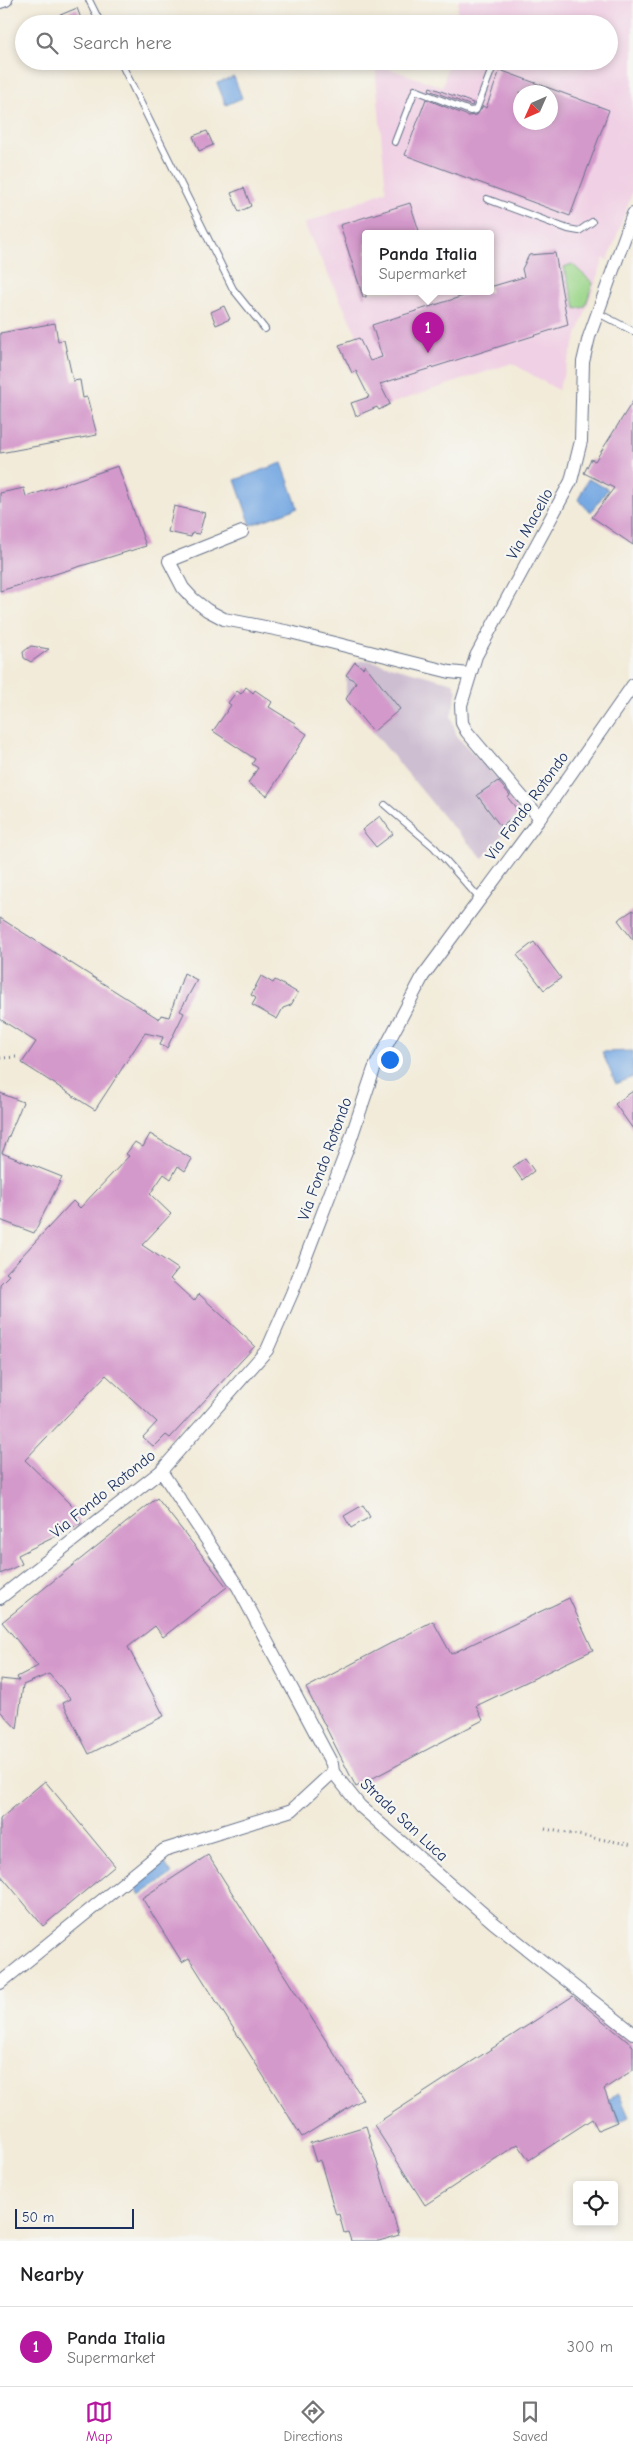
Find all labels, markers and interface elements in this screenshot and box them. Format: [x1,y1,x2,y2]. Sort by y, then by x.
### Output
search box [15,15,618,70]
icon: search [33,29,61,57]
text: Search here [73,32,172,54]
north arrow [513,85,558,130]
popup [362,230,494,295]
text: Panda Italia [379,243,477,265]
text: Supermarket [379,265,466,283]
pin: 1 [412,312,444,353]
street label: Via Macello [503,485,557,563]
street label: Via Fondo Rotondo [482,748,572,864]
your location [377,1047,403,1073]
street label: Via Fondo Rotondo [294,1095,356,1223]
street label: Via Fondo Rotondo [47,1446,159,1542]
street label: Strada San Luca [357,1775,451,1865]
map controls [573,2181,618,2226]
button: locate [573,2181,618,2226]
scale bar [15,2206,134,2229]
text: 50 m [22,2209,54,2226]
text: Nearby [20,2262,84,2286]
text: Panda Italia [67,2327,166,2349]
text: 1 [33,2338,39,2356]
text: 300 m [567,2338,613,2356]
text: Supermarket [67,2349,155,2367]
tab: Map [85,2398,113,2445]
tab: Directions [283,2398,343,2445]
tab: Saved [513,2398,548,2445]

